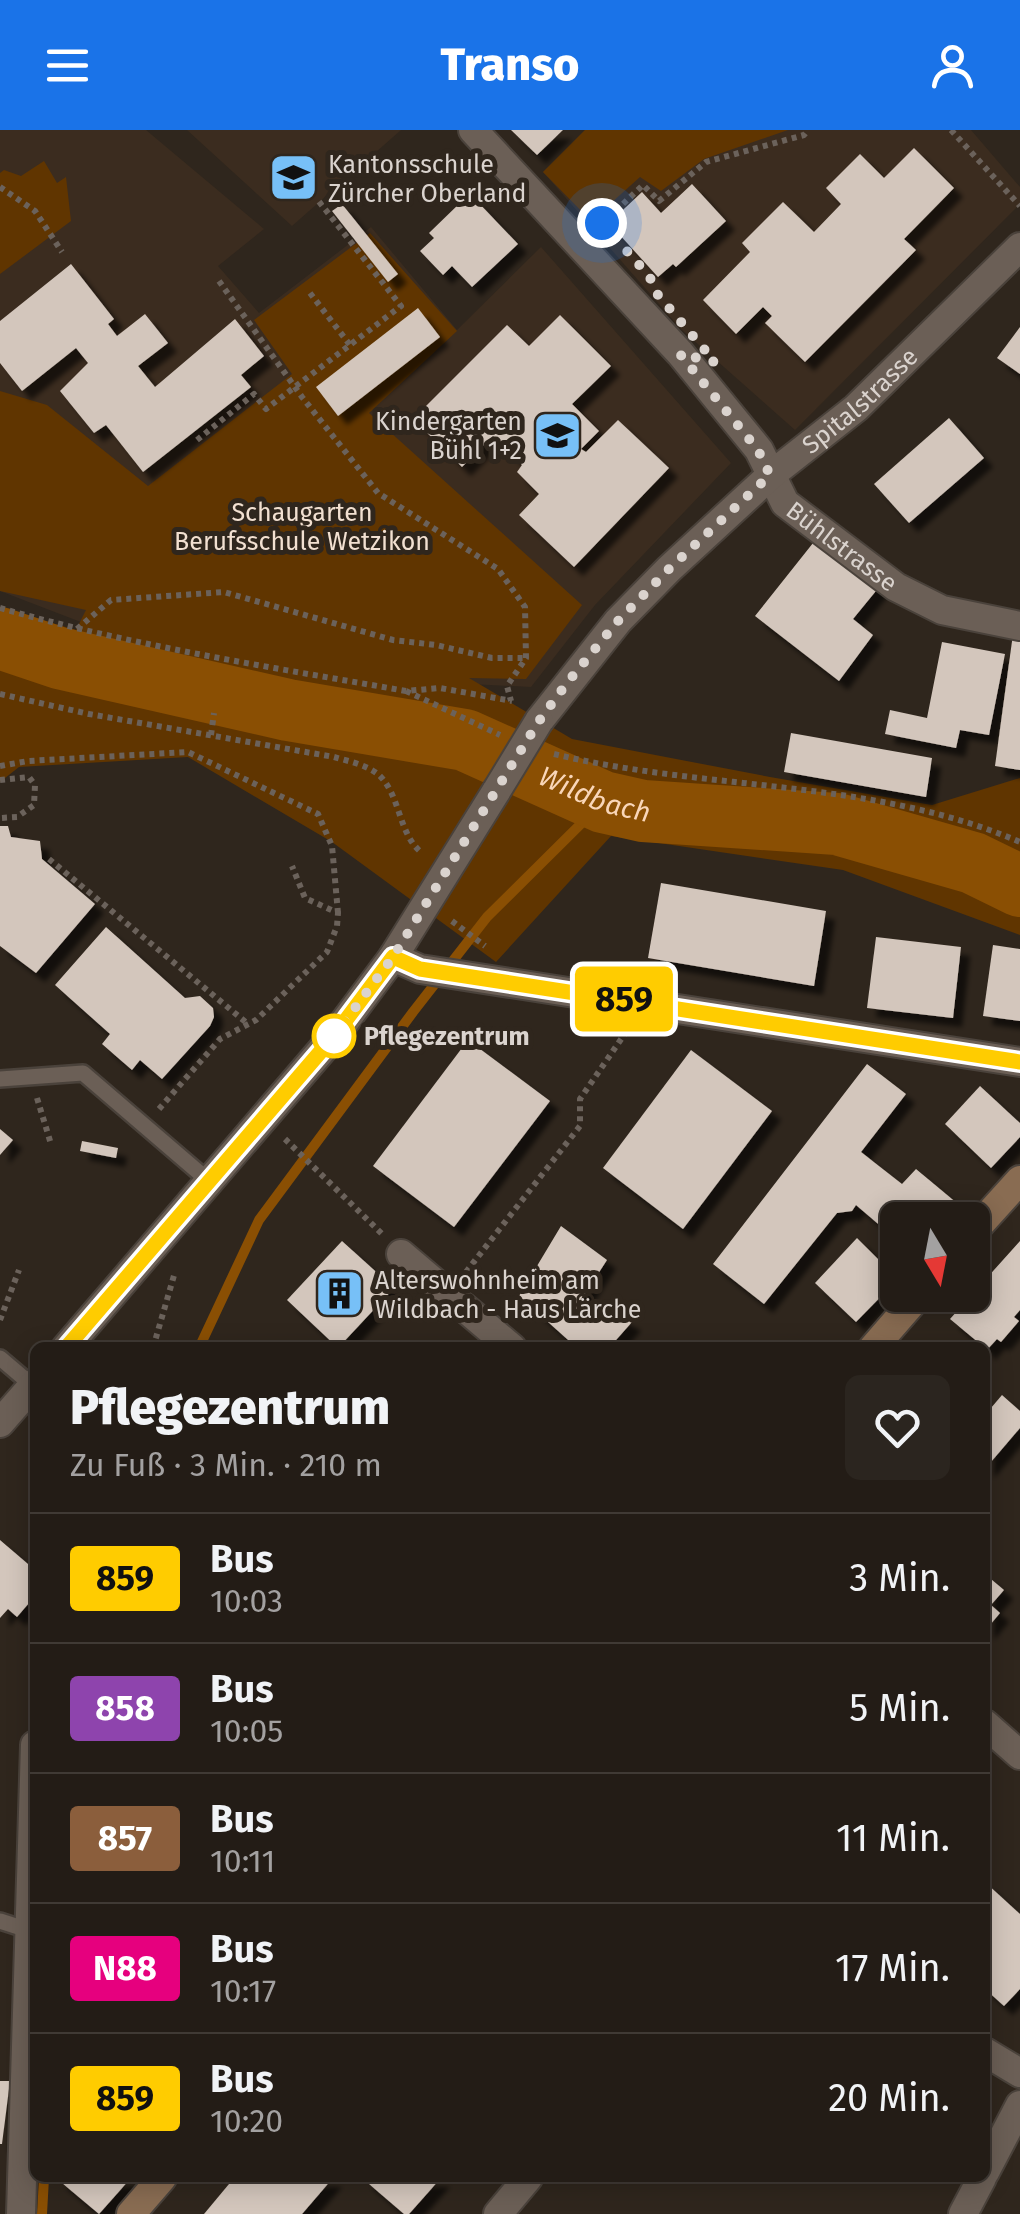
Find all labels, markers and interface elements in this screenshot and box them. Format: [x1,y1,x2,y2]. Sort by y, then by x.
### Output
icon: menu [40,38,95,93]
text: Transo [441,38,579,92]
icon: person [925,38,980,93]
place label: Kantonsschule Zürcher Oberland [328,150,526,209]
school or university icon: Kantonsschule Zürcher Oberland [267,152,319,204]
your location [577,198,627,248]
street label: Spitalstrasse [797,342,924,461]
place label: Kindergarten Bühl 1+2 [375,407,522,466]
school or university icon: Kindergarten Bühl 1+2 [531,409,583,461]
street label: Bühlstrasse [780,495,903,599]
park label: Schaugarten Berufsschule Wetzikon [174,498,430,557]
water label: Wildbach [534,759,654,829]
line badge: 859 [566,966,682,1032]
text: 859 [595,978,653,1020]
marker: Pflegezentrum [313,1015,355,1057]
place label: Pflegezentrum [364,1022,530,1052]
north arrow [880,1202,990,1312]
map controls [880,1202,990,1312]
place label: Alterswohnheim am Wildbach - Haus Lärche [375,1266,641,1325]
building icon: Alterswohnheim am Wildbach - Haus Lärche [314,1268,366,1320]
button: heart [845,1375,950,1480]
text: Pflegezentrum [70,1379,390,1437]
text: Zu Fuß · 3 Min. · 210 m [70,1446,382,1484]
text: Bus [210,1536,274,1582]
text: 3 Min. [849,1555,950,1601]
text: 859 [96,1557,154,1599]
text: 10:03 [210,1582,283,1620]
text: Bus [210,1666,274,1712]
text: 5 Min. [849,1685,950,1731]
text: 858 [95,1687,155,1729]
text: 10:05 [210,1712,283,1750]
text: Bus [210,1796,274,1842]
text: 11 Min. [836,1815,950,1861]
text: 857 [98,1817,152,1859]
text: 10:11 [210,1842,275,1880]
text: Bus [210,1926,274,1972]
text: 17 Min. [835,1945,950,1991]
text: N88 [93,1947,157,1989]
text: 10:17 [210,1972,276,2010]
text: Bus [210,2056,274,2102]
text: 20 Min. [828,2075,950,2121]
text: 859 [96,2077,154,2119]
text: 10:20 [210,2102,283,2140]

